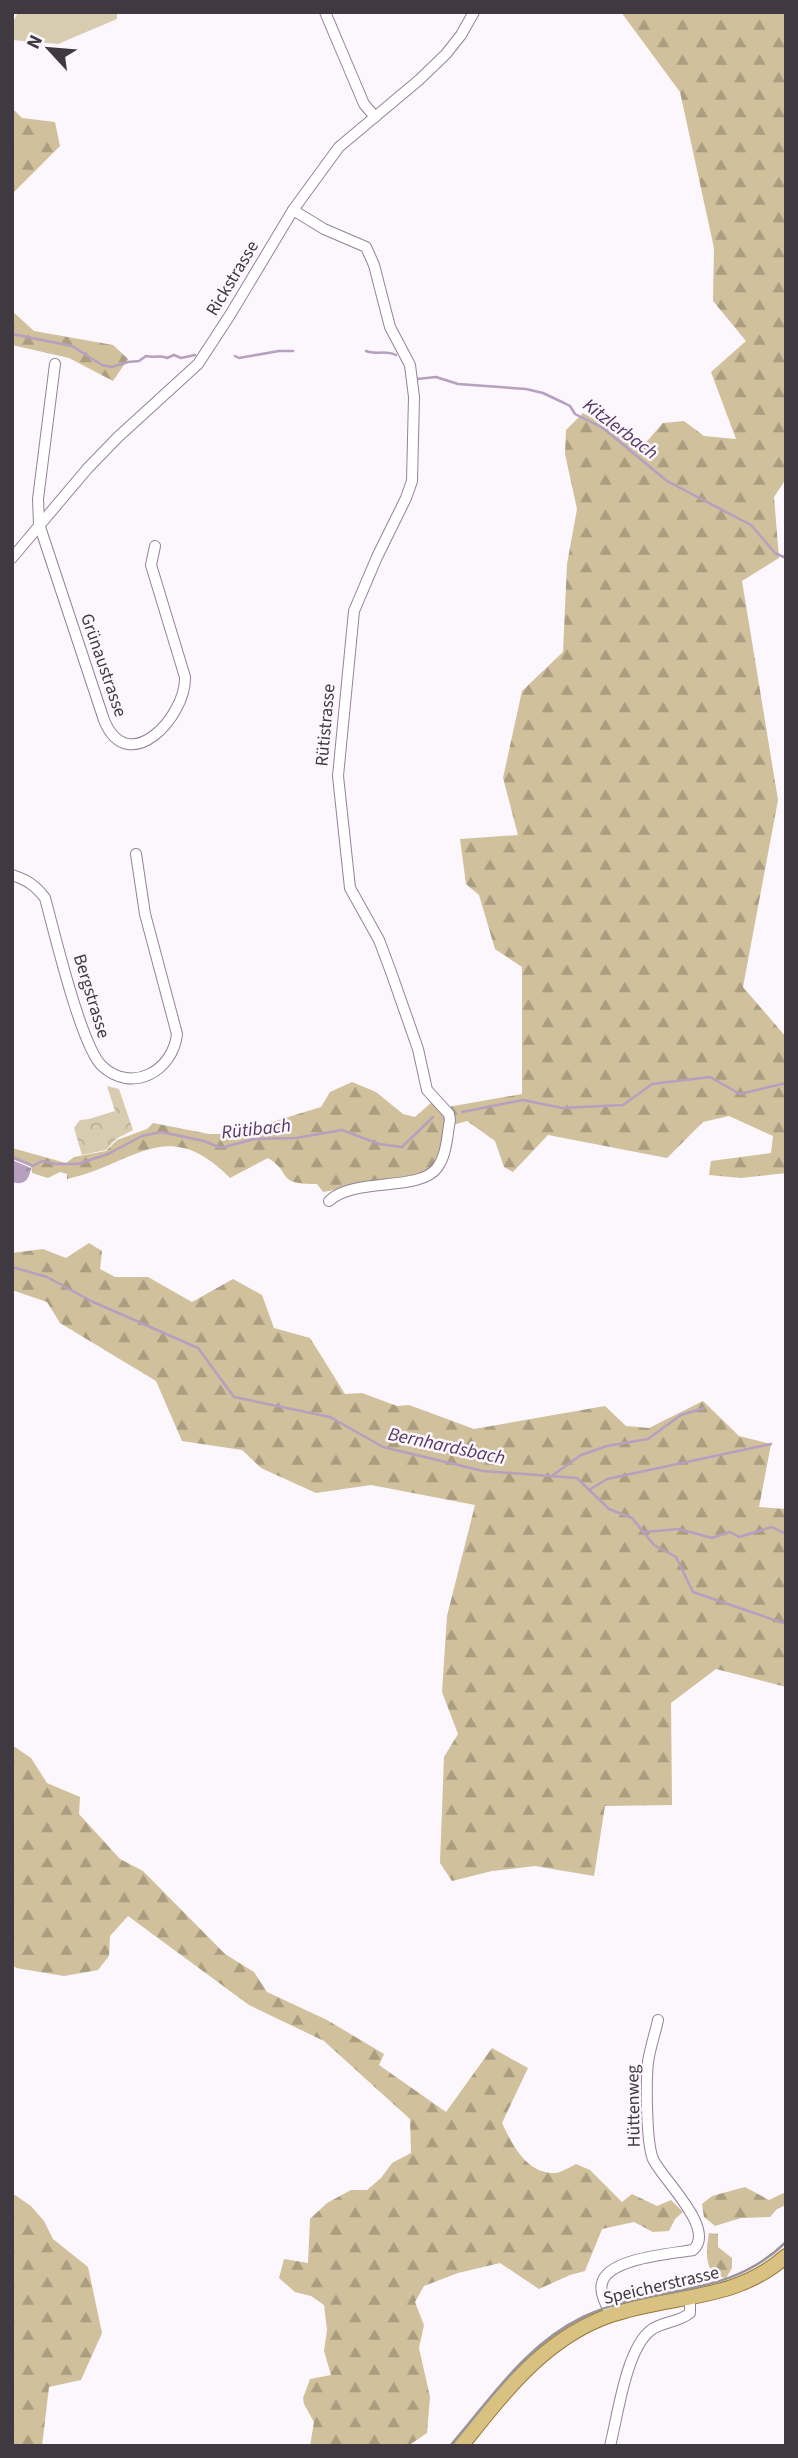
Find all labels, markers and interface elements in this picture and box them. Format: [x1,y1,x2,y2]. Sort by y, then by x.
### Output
north arrow [14,14,84,84]
text: N [20,31,50,54]
street label: Rickstrasse [200,236,265,321]
water label: Kitzlerbach [577,392,663,466]
street label: Grünaustrasse [74,610,133,720]
street label: Rütistrasse [309,683,342,767]
street label: Bergstrasse [67,951,116,1041]
water label: Rütibach [220,1112,292,1147]
water label: Bernhardsbach [386,1421,508,1472]
street label: Hüttenweg [620,2064,647,2147]
street label: Speicherstrasse [601,2260,722,2311]

